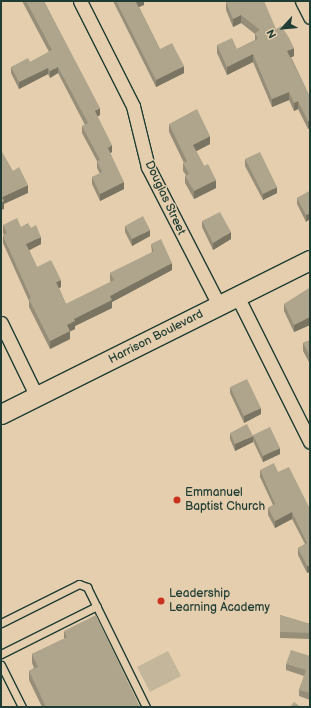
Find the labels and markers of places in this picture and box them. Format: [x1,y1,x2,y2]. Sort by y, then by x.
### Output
place label: Emmanuel Baptist Church [185,486,265,514]
marker: Emmanuel Baptist Church [172,495,182,505]
place label: Leadership Learning Academy [169,587,270,615]
marker: Leadership Learning Academy [156,596,166,606]

